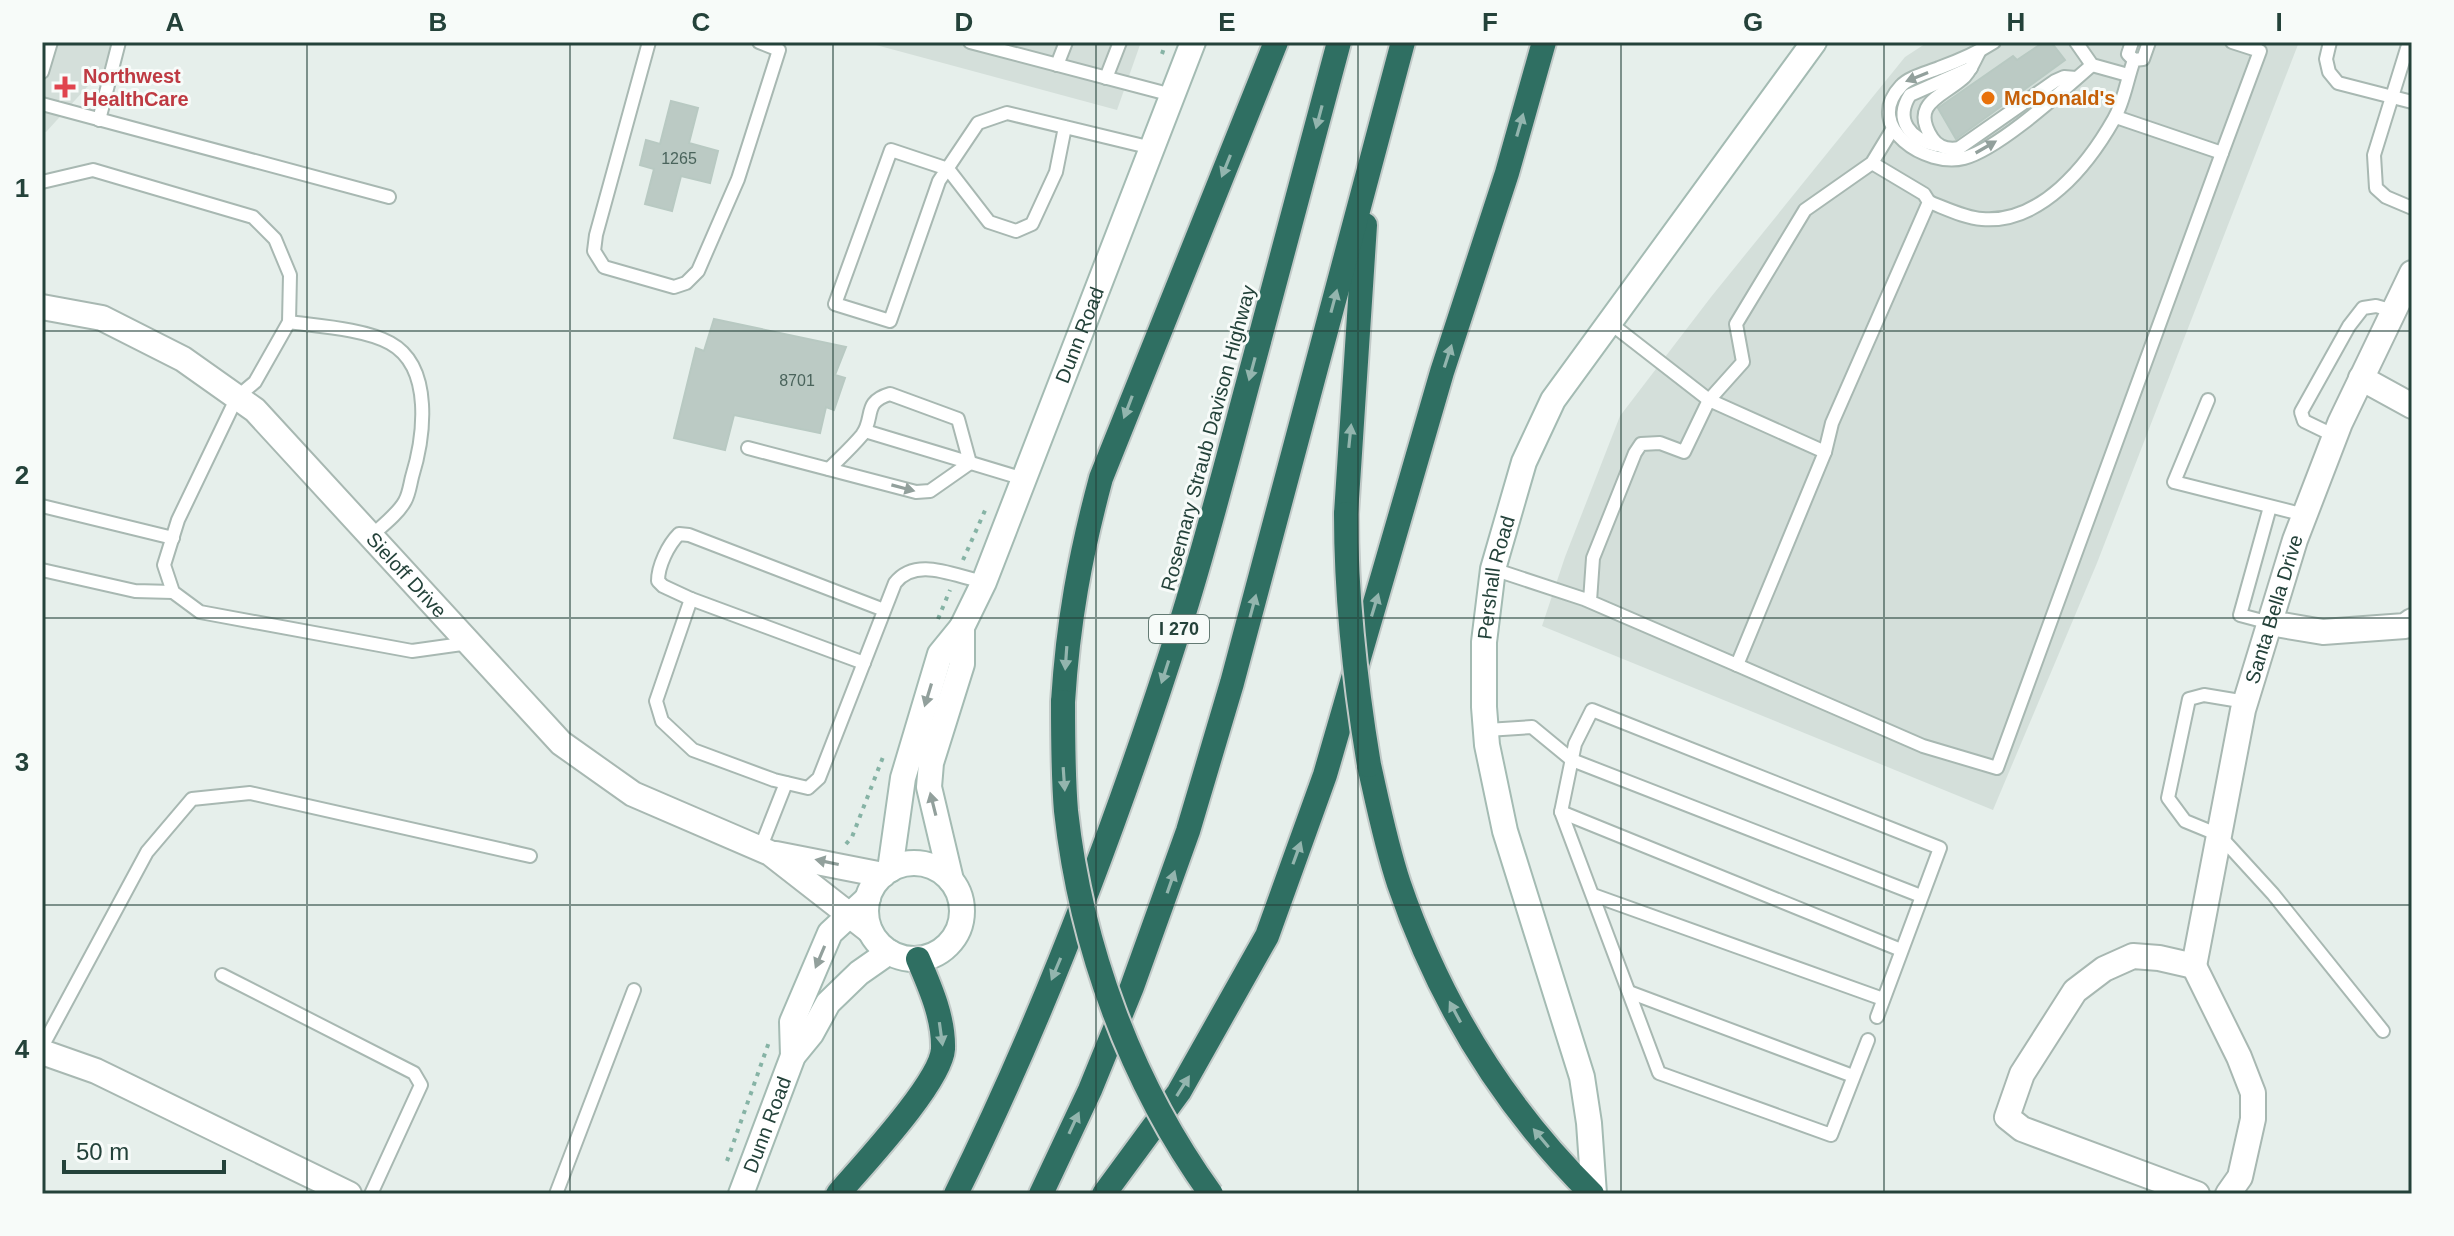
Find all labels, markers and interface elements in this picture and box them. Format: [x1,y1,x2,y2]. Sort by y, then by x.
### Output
text: A [166,7,185,37]
text: B [429,7,447,37]
text: C [692,7,711,37]
text: D [955,7,973,37]
text: E [1218,7,1236,37]
text: F [1482,7,1498,37]
text: G [1743,7,1763,37]
text: H [2007,7,2025,37]
text: I [2275,7,2283,37]
place label: Northwest HealthCare [83,65,189,110]
one-way arrow [1905,71,1929,84]
marker: Northwest HealthCare [54,76,76,98]
place label: McDonald's [2004,87,2115,109]
marker: McDonald's [1979,89,1997,107]
one-way arrow [1312,106,1325,130]
one-way arrow [1515,113,1527,138]
one-way arrow [1975,140,1997,154]
house number: 1265 [661,150,697,167]
one-way arrow [1219,154,1232,178]
text: 1 [15,173,29,203]
street label: Rosemary Straub Davison Highway [1157,283,1259,593]
street label: Dunn Road [1051,284,1108,386]
one-way arrow [1328,288,1340,313]
one-way arrow [1442,343,1454,367]
one-way arrow [1246,356,1258,381]
house number: 8701 [779,372,815,389]
one-way arrow [1121,395,1134,419]
one-way arrow [1343,424,1356,449]
text: 2 [15,460,29,490]
one-way arrow [890,483,915,495]
street label: Pershall Road [1473,513,1519,641]
street label: Sieloff Drive [362,528,451,622]
street label: Santa Bella Drive [2241,532,2307,686]
one-way arrow [1369,593,1382,617]
one-way arrow [1247,594,1259,619]
road number: I 270 [1149,615,1209,643]
one-way arrow [1059,646,1072,671]
one-way arrow [1158,660,1170,684]
one-way arrow [921,683,934,707]
text: 3 [15,747,29,777]
one-way arrow [1058,767,1071,792]
one-way arrow [926,792,939,817]
one-way arrow [1291,841,1304,865]
one-way arrow [814,856,839,868]
one-way arrow [1165,870,1177,894]
one-way arrow [813,945,826,969]
one-way arrow [1050,957,1063,981]
one-way arrow [1448,1000,1461,1023]
one-way arrow [935,1022,948,1047]
text: 4 [15,1034,30,1064]
street label: Dunn Road [739,1074,795,1176]
one-way arrow [1175,1075,1189,1097]
one-way arrow [1067,1112,1081,1135]
scale bar [64,1124,224,1174]
one-way arrow [1533,1129,1550,1149]
text: 50 m [76,1138,129,1165]

